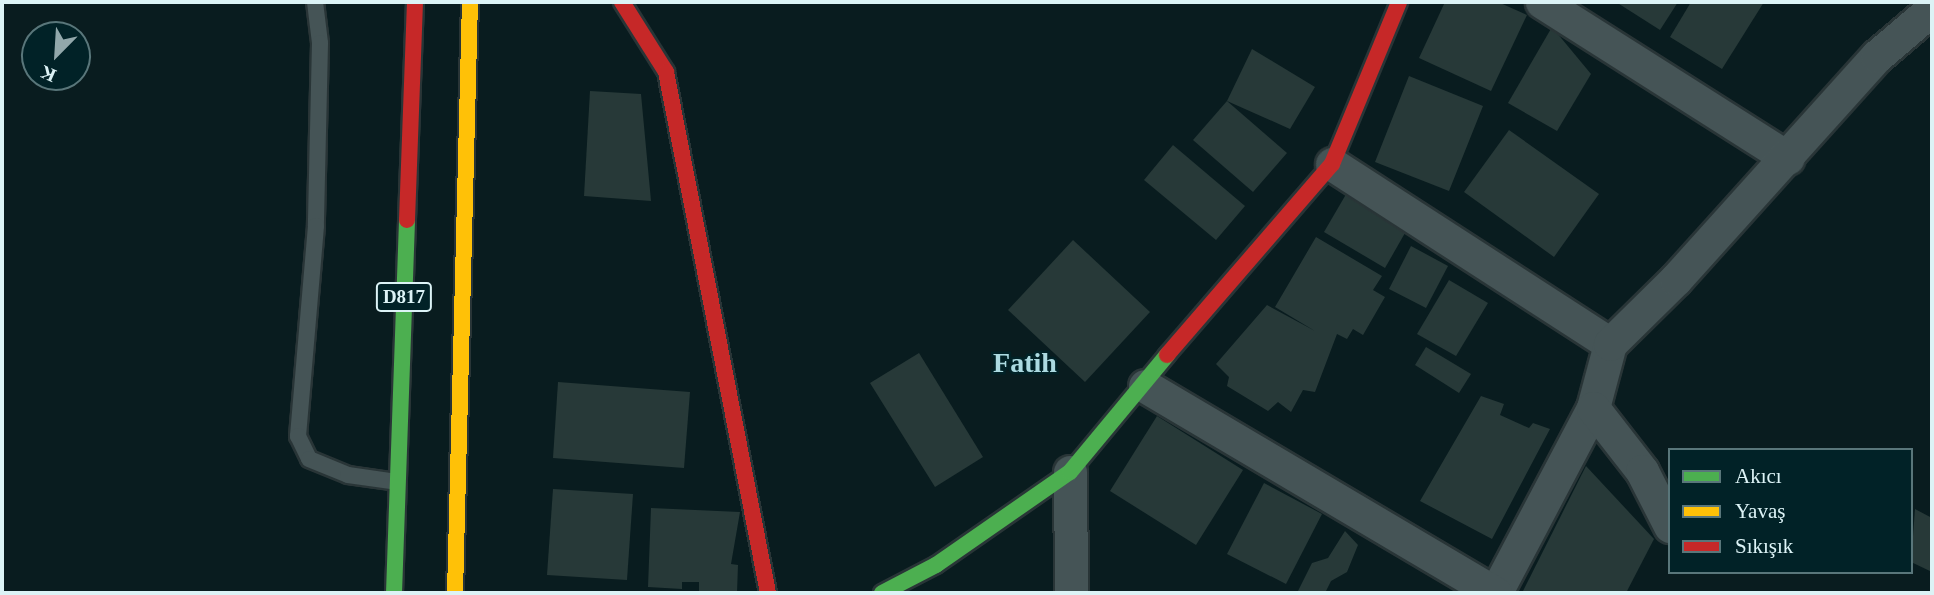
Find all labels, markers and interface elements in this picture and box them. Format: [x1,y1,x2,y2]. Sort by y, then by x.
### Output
north arrow [21,21,91,91]
text: K [37,61,59,86]
road number: D817 [374,282,434,312]
district label: Fatih [993,346,1057,380]
legend [1668,448,1913,574]
text: Akıcı [1735,464,1782,488]
text: Yavaş [1735,499,1785,523]
text: Sıkışık [1735,534,1793,558]

